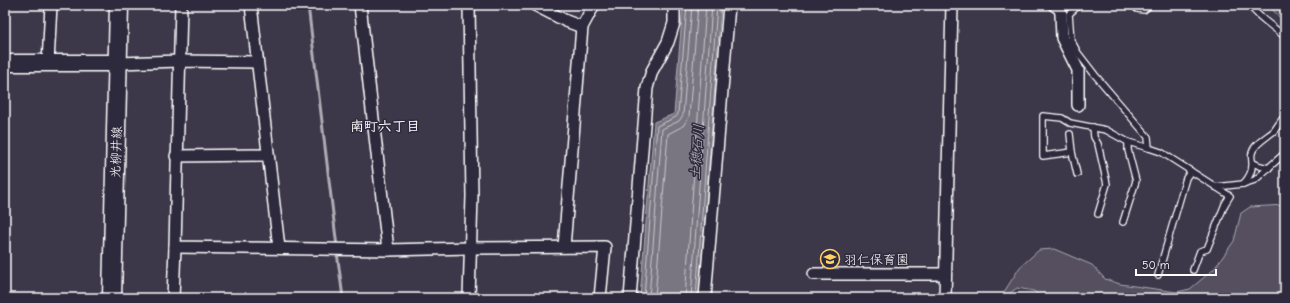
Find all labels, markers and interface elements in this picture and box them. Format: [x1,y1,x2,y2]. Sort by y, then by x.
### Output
district label: 南町六丁目 [350,118,420,135]
water label: 土穂石川 [687,123,707,181]
street label: 光柳井線 [108,125,124,178]
school or university icon: 羽仁保育園 [819,248,841,270]
scale bar [1136,251,1216,277]
place label: 羽仁保育園 [844,252,909,267]
text: 50 m [1142,258,1170,272]

